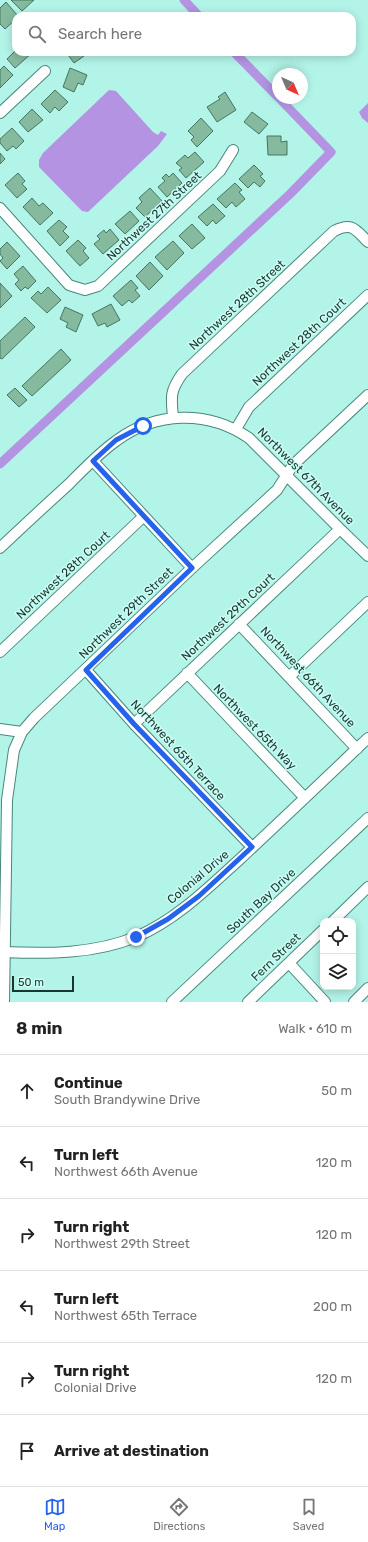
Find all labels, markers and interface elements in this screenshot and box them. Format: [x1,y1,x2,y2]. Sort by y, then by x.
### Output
search box [12,12,356,56]
icon: search [26,23,48,45]
text: Search here [58,25,142,43]
north arrow [272,68,308,104]
street label: Northwest 27th Street [104,168,205,264]
street label: Northwest 28th Street [186,257,288,353]
street label: Northwest 28th Court [249,295,349,389]
route start [134,417,152,435]
street label: Northwest 67th Avenue [255,425,358,528]
street label: Northwest 28th Court [13,528,113,622]
street label: Northwest 29th Street [76,564,176,662]
street label: Northwest 29th Court [179,570,278,664]
street label: Northwest 66th Avenue [258,624,359,731]
street label: Northwest 65th Way [211,681,300,773]
street label: Northwest 65th Terrace [128,697,228,803]
street label: Colonial Drive [164,847,232,907]
street label: South Bay Drive [224,865,299,937]
map controls [320,918,356,990]
button: locate [320,918,356,954]
route end [127,928,145,946]
street label: Fern Street [248,930,304,984]
button: layers [320,954,356,990]
scale bar [12,974,74,993]
text: 50 m [18,976,44,989]
text: 8 min [16,1018,63,1038]
text: Walk · 610 m [278,1021,352,1036]
text: Continue [54,1074,123,1092]
icon: ahead [16,1080,38,1102]
text: 50 m [321,1083,352,1098]
text: South Brandywine Drive [54,1092,200,1107]
text: Turn left [54,1146,119,1164]
icon: left [16,1152,38,1174]
text: 120 m [316,1155,352,1170]
text: Northwest 66th Avenue [54,1164,198,1179]
text: Turn right [54,1218,129,1236]
icon: right [16,1224,38,1246]
text: 120 m [316,1227,352,1242]
text: Northwest 29th Street [54,1236,190,1251]
text: Turn left [54,1290,119,1308]
icon: left [16,1296,38,1318]
text: 200 m [313,1299,352,1314]
text: Northwest 65th Terrace [54,1308,197,1323]
text: Turn right [54,1362,129,1380]
icon: right [16,1368,38,1390]
text: 120 m [316,1371,352,1386]
text: Colonial Drive [54,1380,137,1395]
icon: arrive [16,1440,38,1462]
text: Arrive at destination [54,1442,209,1460]
tab: Map [44,1496,66,1533]
tab: Directions [153,1496,205,1533]
tab: Saved [293,1496,324,1533]

